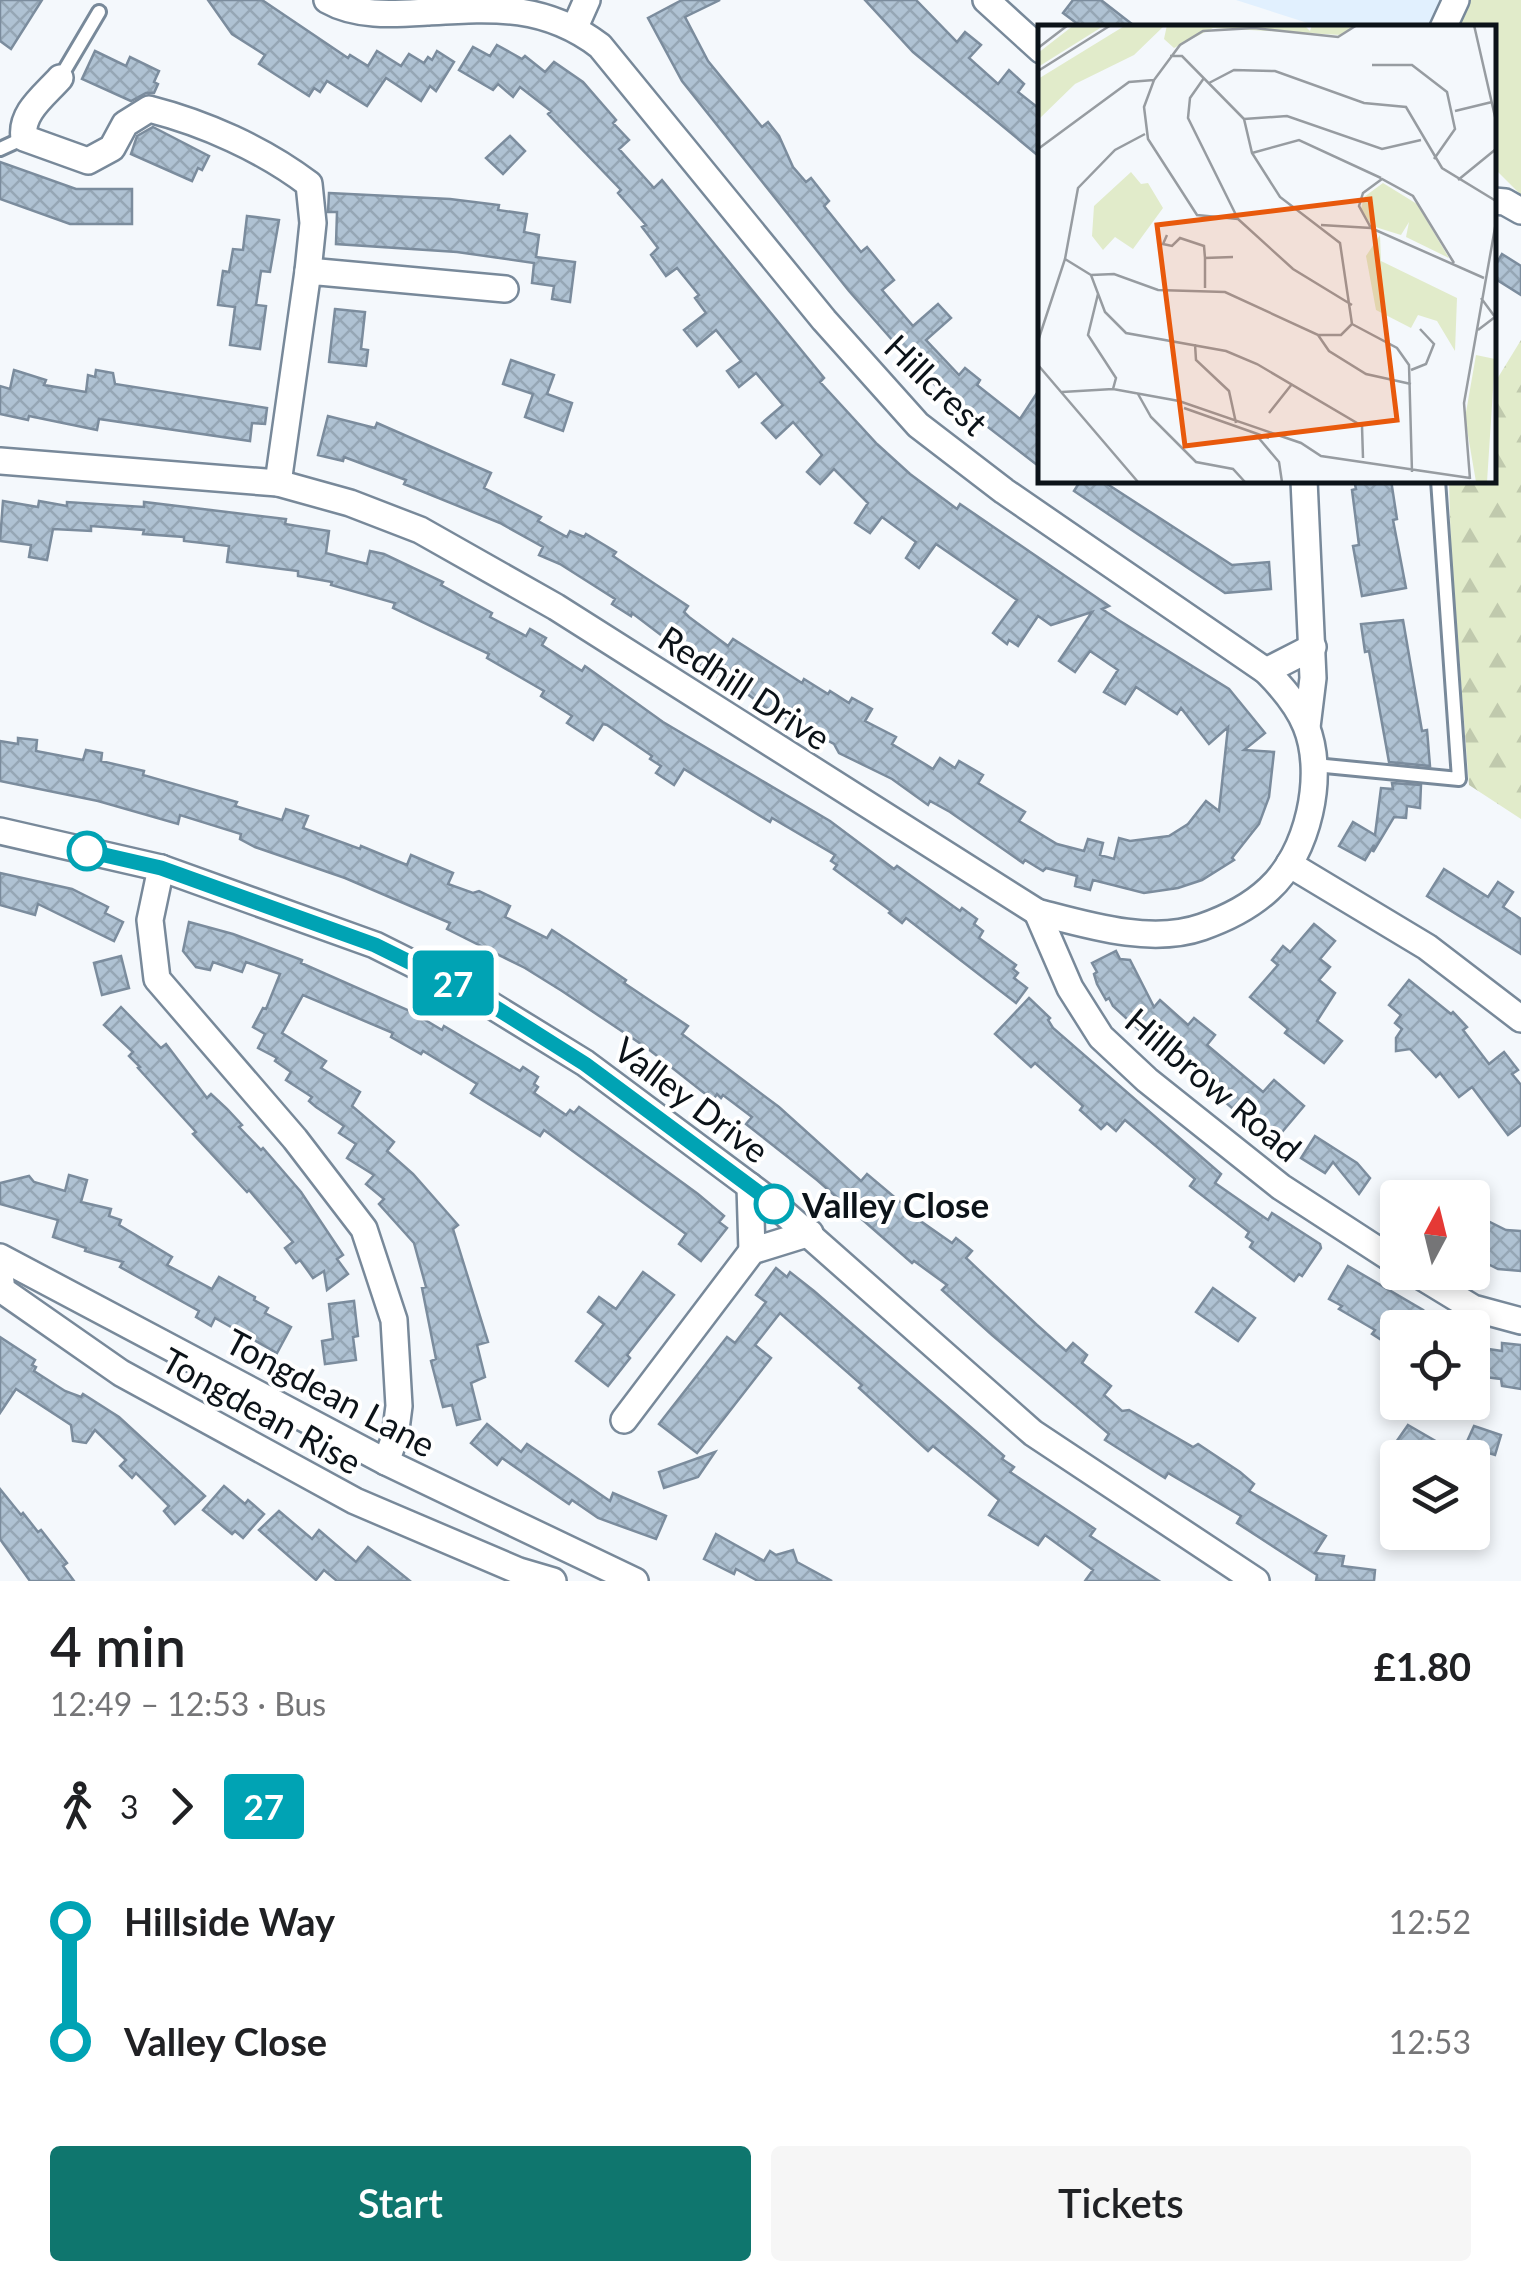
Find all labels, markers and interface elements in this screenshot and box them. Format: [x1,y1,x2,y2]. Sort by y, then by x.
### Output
inset map [1038,25,1496,482]
street label: Hillcrest [877,325,997,443]
street label: Redhill Drive [651,616,839,758]
unlabelled marker [68,832,106,870]
line badge: 27 [408,950,498,1016]
text: 27 [433,962,473,1004]
street label: Hillbrow Road [1118,999,1310,1169]
street label: Valley Drive [606,1027,778,1171]
north arrow [1380,1180,1490,1290]
map controls [1380,1180,1490,1550]
place label: Valley Close [801,1183,989,1225]
marker: Valley Close [755,1185,793,1223]
button: locate [1380,1310,1490,1420]
street label: Tongdean Lane [219,1319,443,1465]
street label: Tongdean Rise [155,1338,369,1482]
button: layers [1380,1440,1490,1550]
text: 4 min [50,1613,186,1679]
text: £1.80 [1374,1643,1471,1689]
text: 12:49 – 12:53 · Bus [50,1684,326,1723]
icon: walk [50,1779,105,1834]
icon: forward [154,1779,209,1834]
text: 27 [244,1785,284,1827]
text: 3 [120,1787,139,1826]
text: Hillside Way [124,1898,335,1944]
text: 12:52 [1389,1902,1471,1941]
text: Valley Close [124,2018,327,2064]
text: 12:53 [1389,2022,1471,2061]
button: Start [50,2146,751,2261]
button: Tickets [771,2146,1471,2261]

